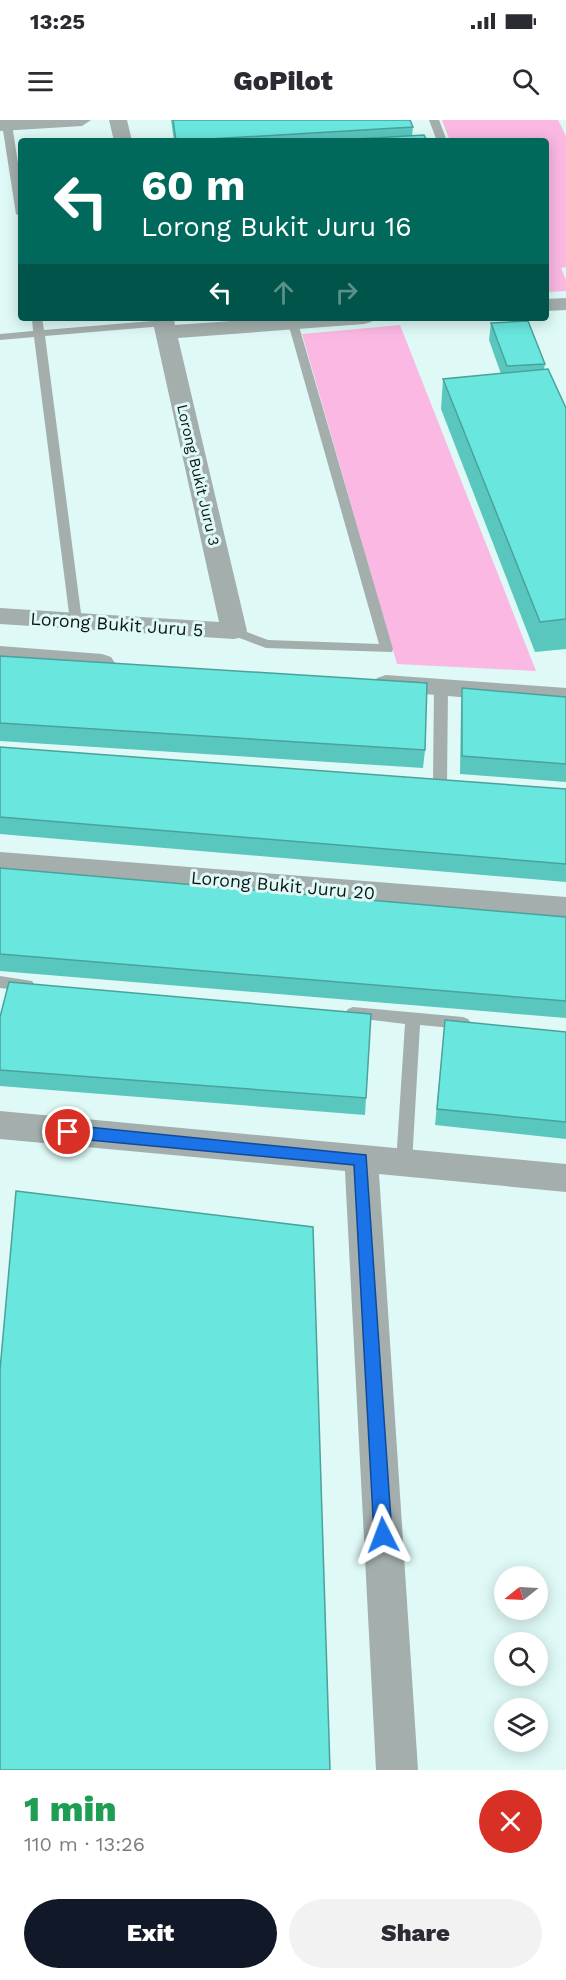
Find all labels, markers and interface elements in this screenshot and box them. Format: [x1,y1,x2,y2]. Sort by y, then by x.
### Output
text: 13:25 [30,9,85,34]
icon: menu [24,65,57,98]
text: GoPilot [233,65,333,97]
icon: search [509,65,542,98]
text: 60 m [141,161,245,210]
icon: left [42,162,120,240]
text: Lorong Bukit Juru 16 [141,211,412,243]
icon: left [204,276,237,309]
icon: ahead [267,276,300,309]
icon: right [330,276,363,309]
street label: Lorong Bukit Juru 3 [173,403,223,547]
street label: Lorong Bukit Juru 5 [30,607,204,641]
street label: Lorong Bukit Juru 20 [190,866,376,904]
pin [42,1106,93,1157]
icon: arrive [51,1115,84,1148]
position arrow [351,1503,415,1567]
north arrow [494,1566,548,1620]
map controls [494,1566,548,1752]
button: search [494,1632,548,1686]
button: layers [494,1698,548,1752]
text: 1 min [24,1788,117,1830]
button: close [479,1790,542,1853]
text: 110 m · 13:26 [24,1832,145,1856]
button: Exit [24,1899,277,1968]
button: Share [289,1899,542,1968]

